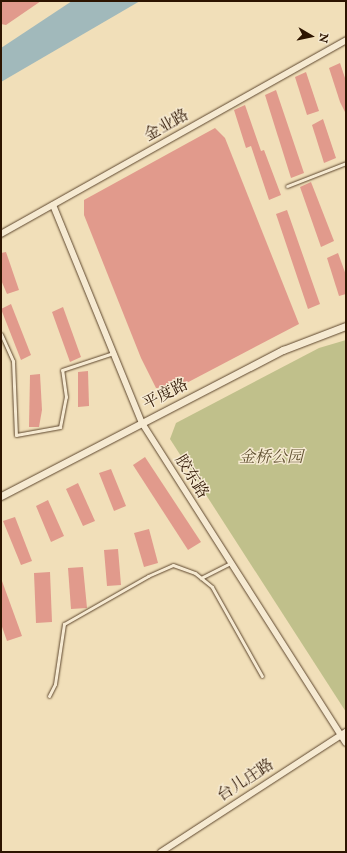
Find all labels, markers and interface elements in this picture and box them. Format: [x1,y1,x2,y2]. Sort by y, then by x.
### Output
north arrow [291,16,331,56]
text: N [315,32,331,44]
street label: 金业路 [141,106,193,146]
street label: 平度路 [140,376,192,414]
park label: 金桥公园 [239,448,303,468]
street label: 胶东路 [170,452,212,502]
street label: 台儿庄路 [214,756,278,806]

